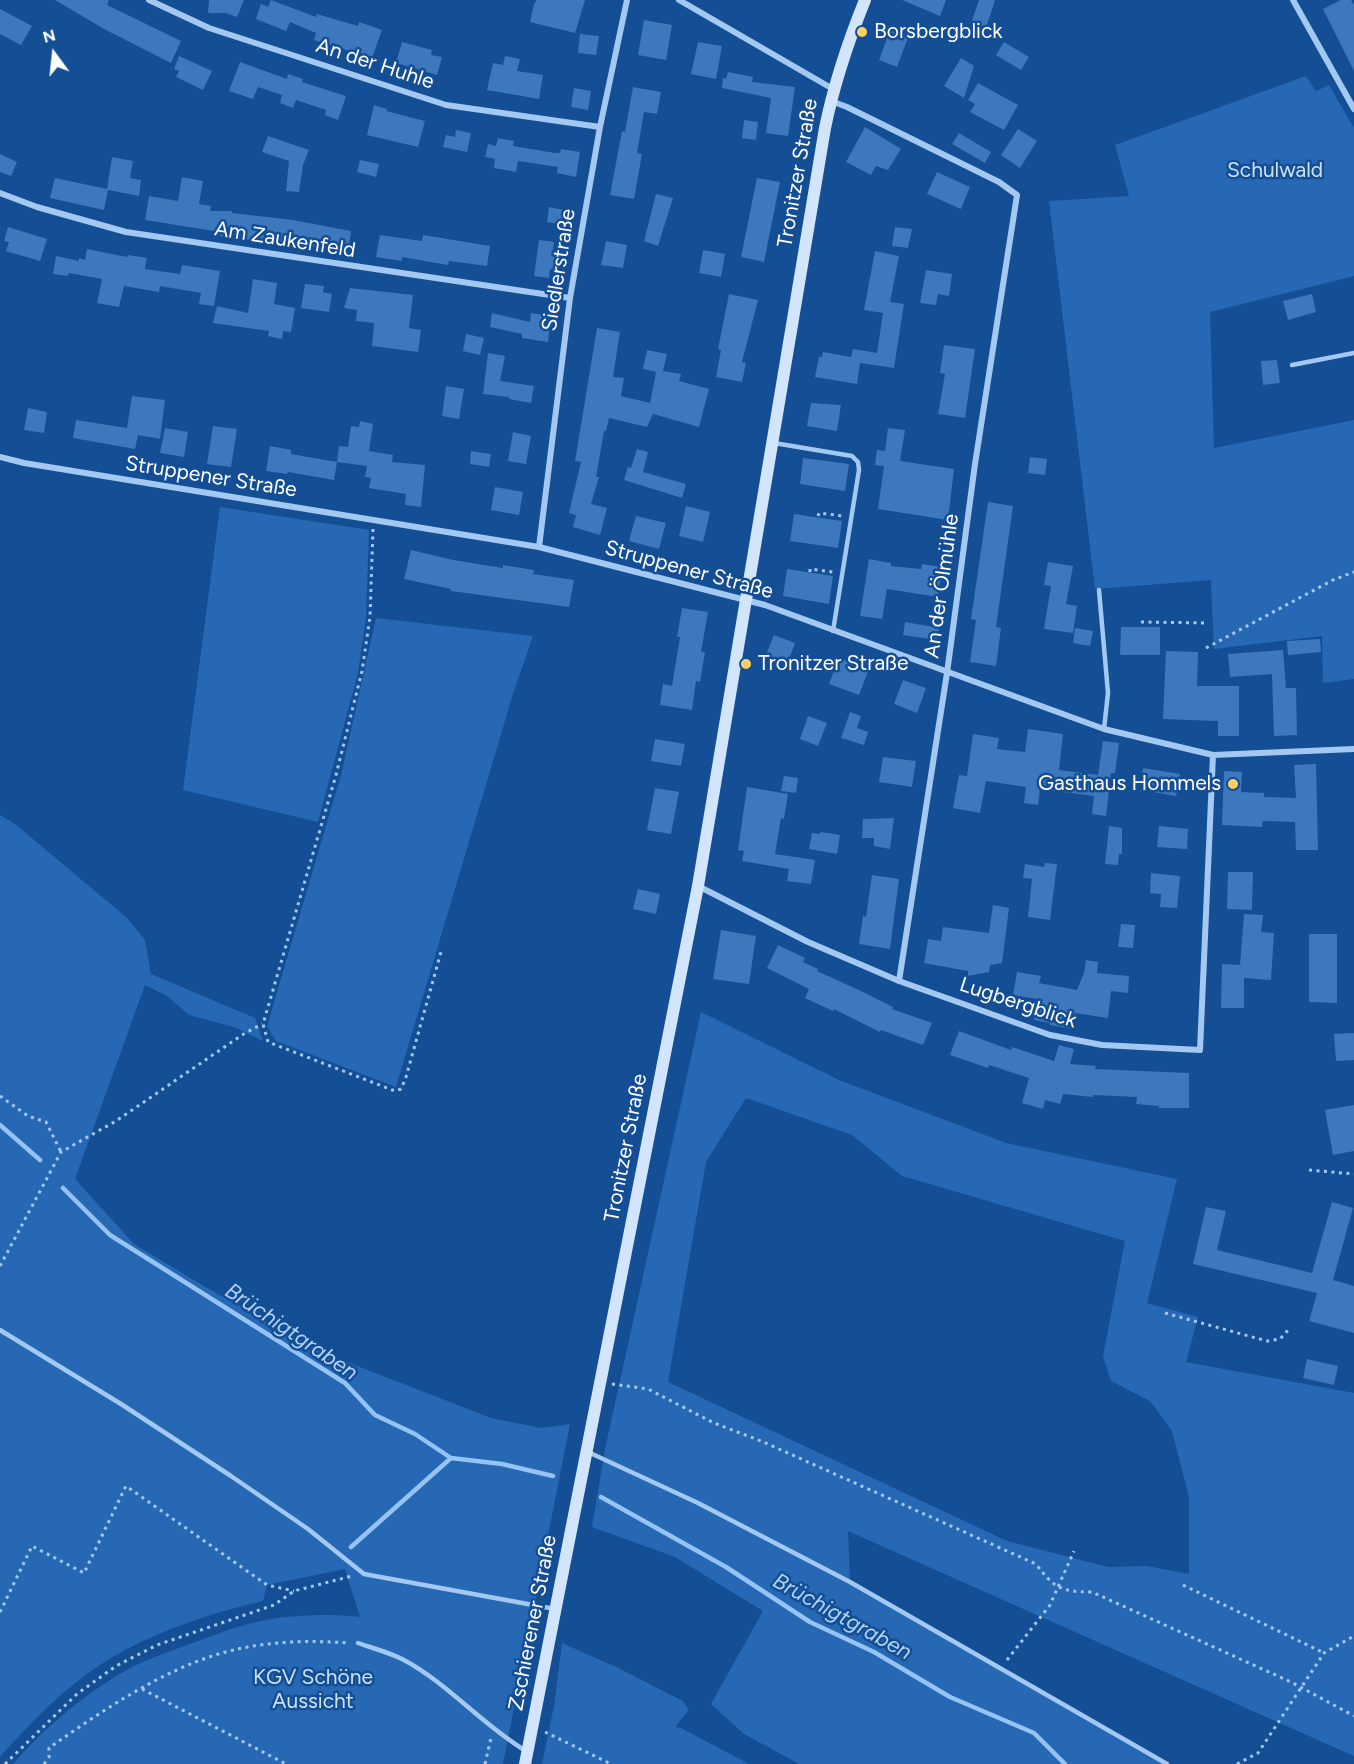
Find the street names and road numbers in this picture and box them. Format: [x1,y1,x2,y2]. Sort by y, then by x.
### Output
street label: An der Huhle [313,33,437,95]
street label: Tronitzer Straße [773,97,823,249]
street label: Siedlerstraße [537,207,581,333]
street label: Am Zaukenfeld [213,216,357,264]
street label: Struppener Straße [123,451,299,503]
street label: An der Ölmühle [919,512,965,660]
street label: Struppener Straße [602,535,776,605]
street label: Lugbergblick [956,972,1080,1034]
street label: Tronitzer Straße [599,1072,653,1224]
street label: Zschierener Straße [504,1533,562,1713]

